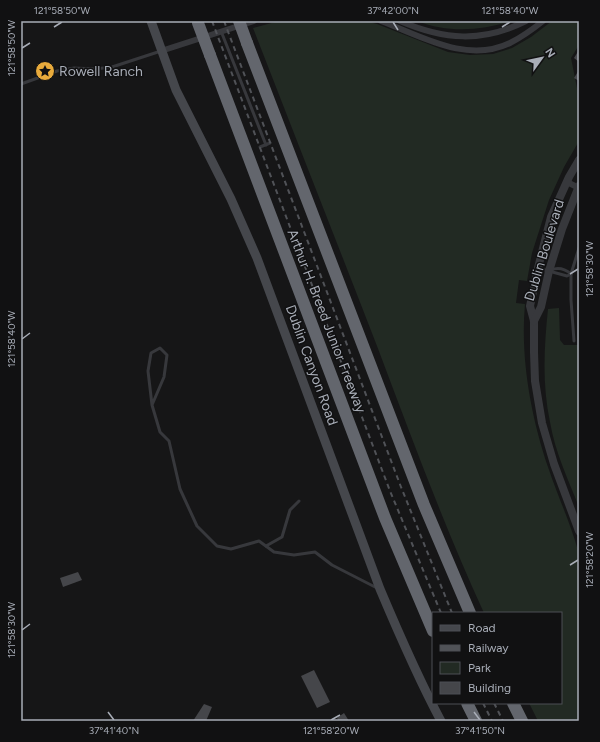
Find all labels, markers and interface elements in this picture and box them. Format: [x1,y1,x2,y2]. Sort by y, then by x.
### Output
text: 121°58'50"W [34,4,91,17]
text: 37°42'00"N [367,4,419,17]
text: 121°58'40"W [482,4,539,17]
text: 121°58'50"W [5,19,18,76]
north arrow [522,38,562,78]
text: N [542,46,558,60]
place icon: Rowell Ranch [34,60,56,82]
place label: Rowell Ranch [59,63,143,80]
street label: Dublin Boulevard [521,197,568,303]
street label: Arthur H. Breed Junior Freeway [284,227,370,416]
text: 121°58'30"W [583,241,596,297]
street label: Dublin Canyon Road [282,303,341,428]
text: 121°58'40"W [5,310,18,367]
text: 121°58'20"W [583,531,596,588]
text: 121°58'30"W [5,602,18,658]
legend [432,612,562,704]
text: Road [468,621,496,635]
text: Railway [468,641,509,655]
text: Park [468,661,491,675]
text: Building [468,681,511,695]
text: 37°41'40"N [89,724,139,737]
text: 121°58'20"W [303,724,360,737]
text: 37°41'50"N [455,724,505,737]

